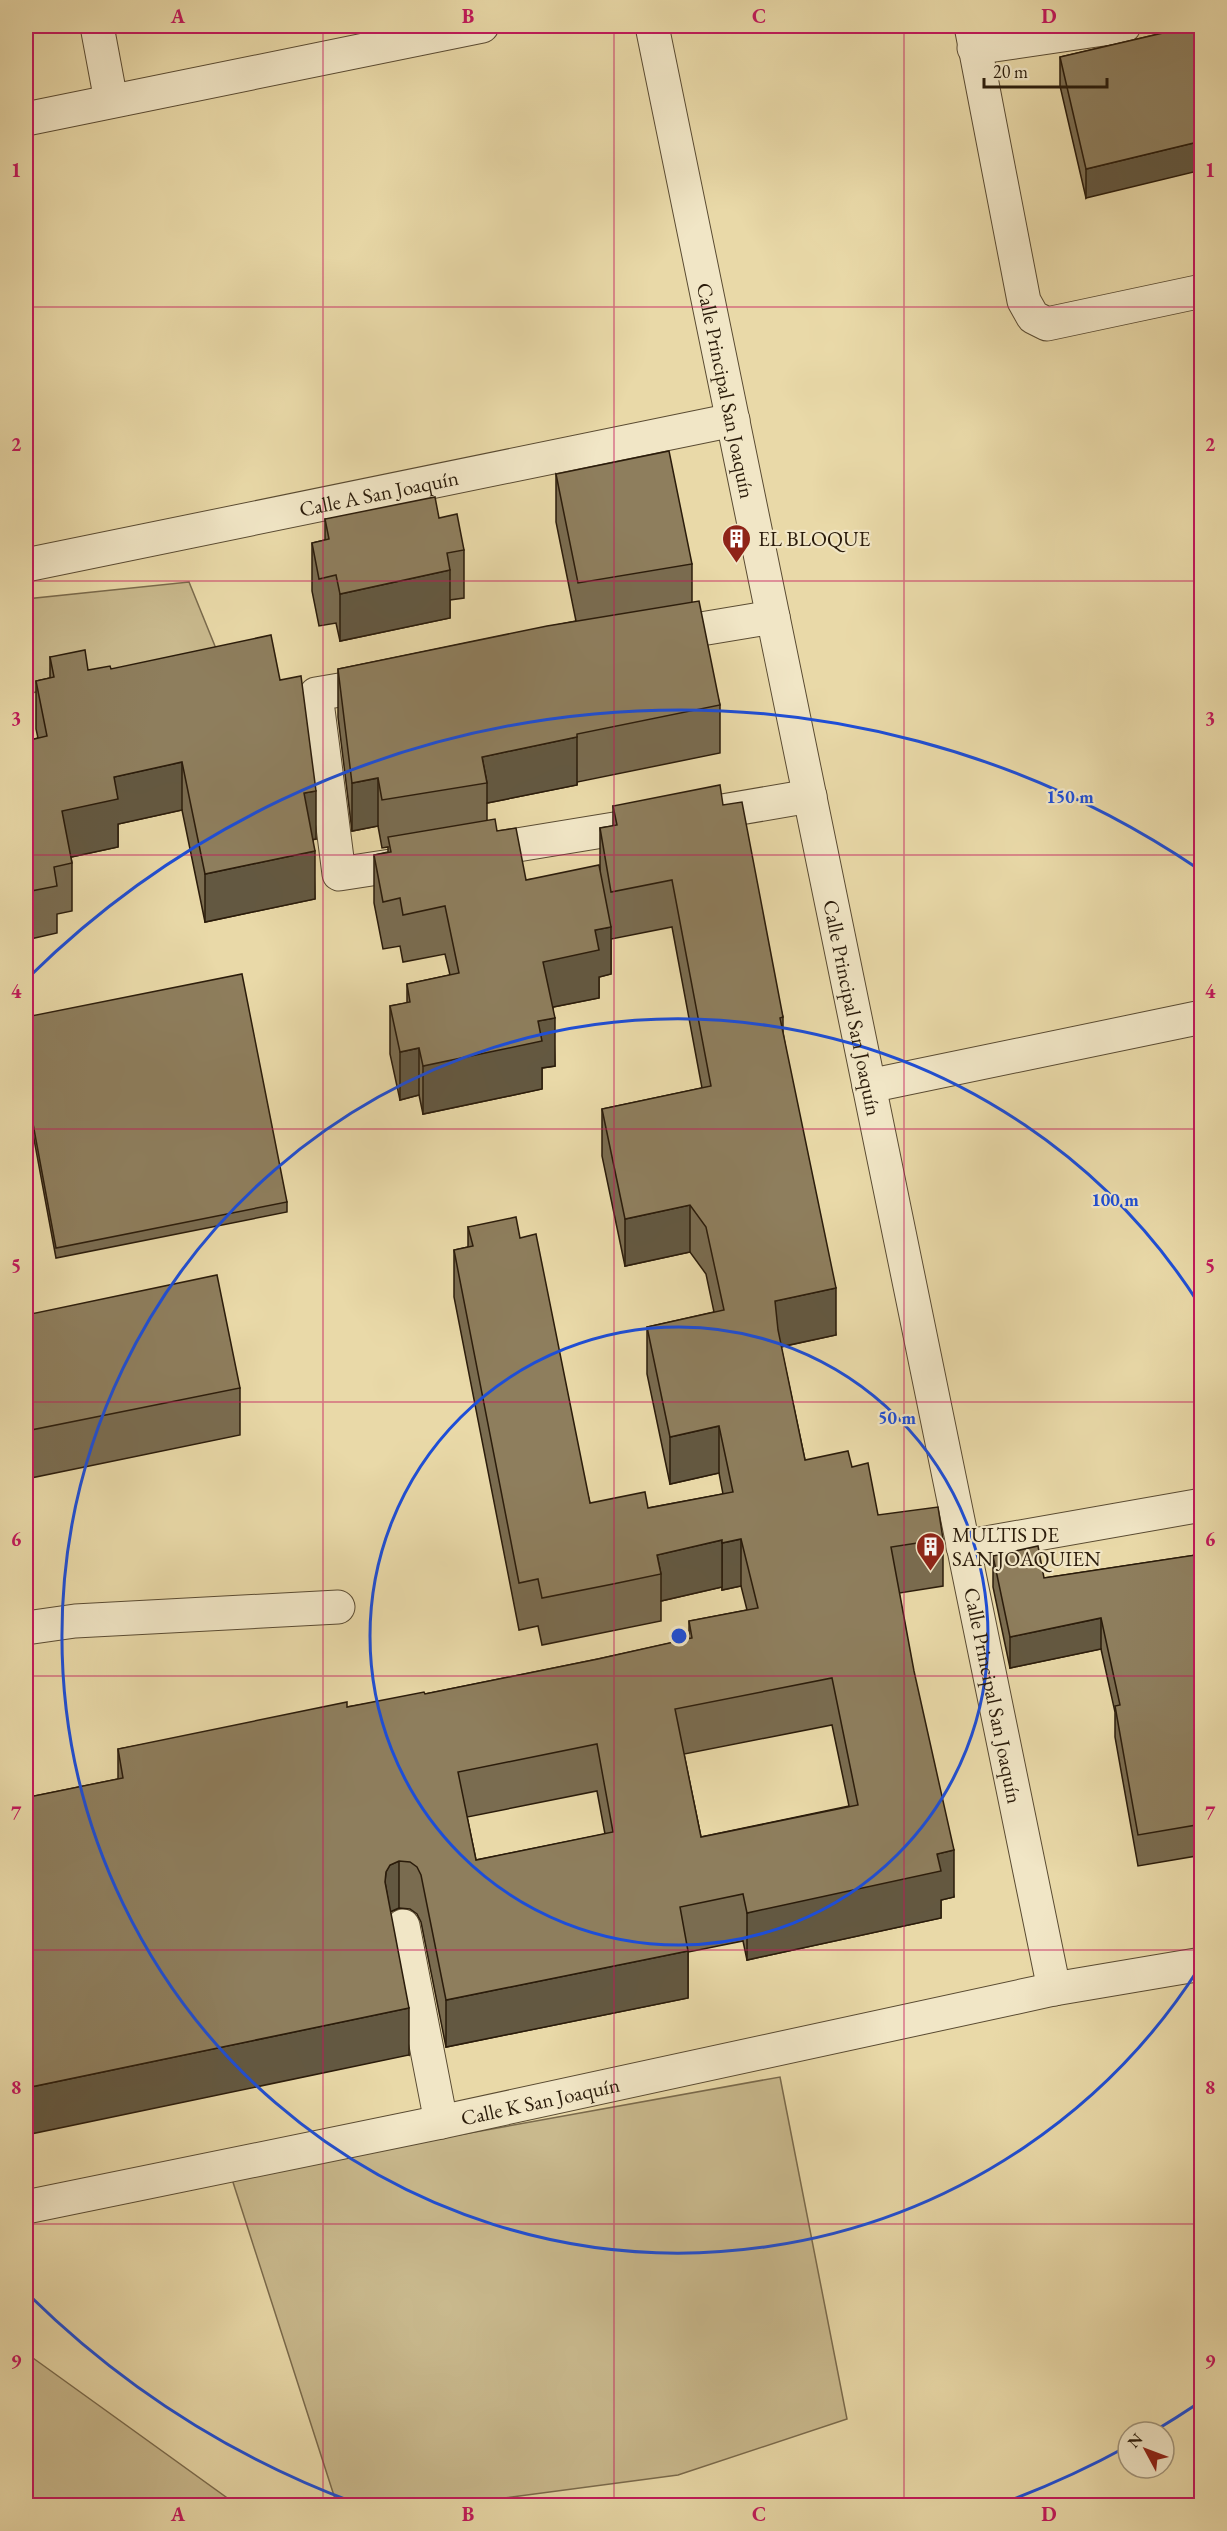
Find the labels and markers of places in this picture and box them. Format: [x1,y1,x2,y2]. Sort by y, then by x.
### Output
building icon: EL BLOQUE [721,522,753,564]
place label: EL BLOQUE [758,525,870,553]
place label: MULTIS DE SAN JOAQUIEN [952,1521,1101,1573]
building icon: MULTIS DE SAN JOAQUIEN [915,1530,947,1572]
centre of rings [669,1626,689,1646]

